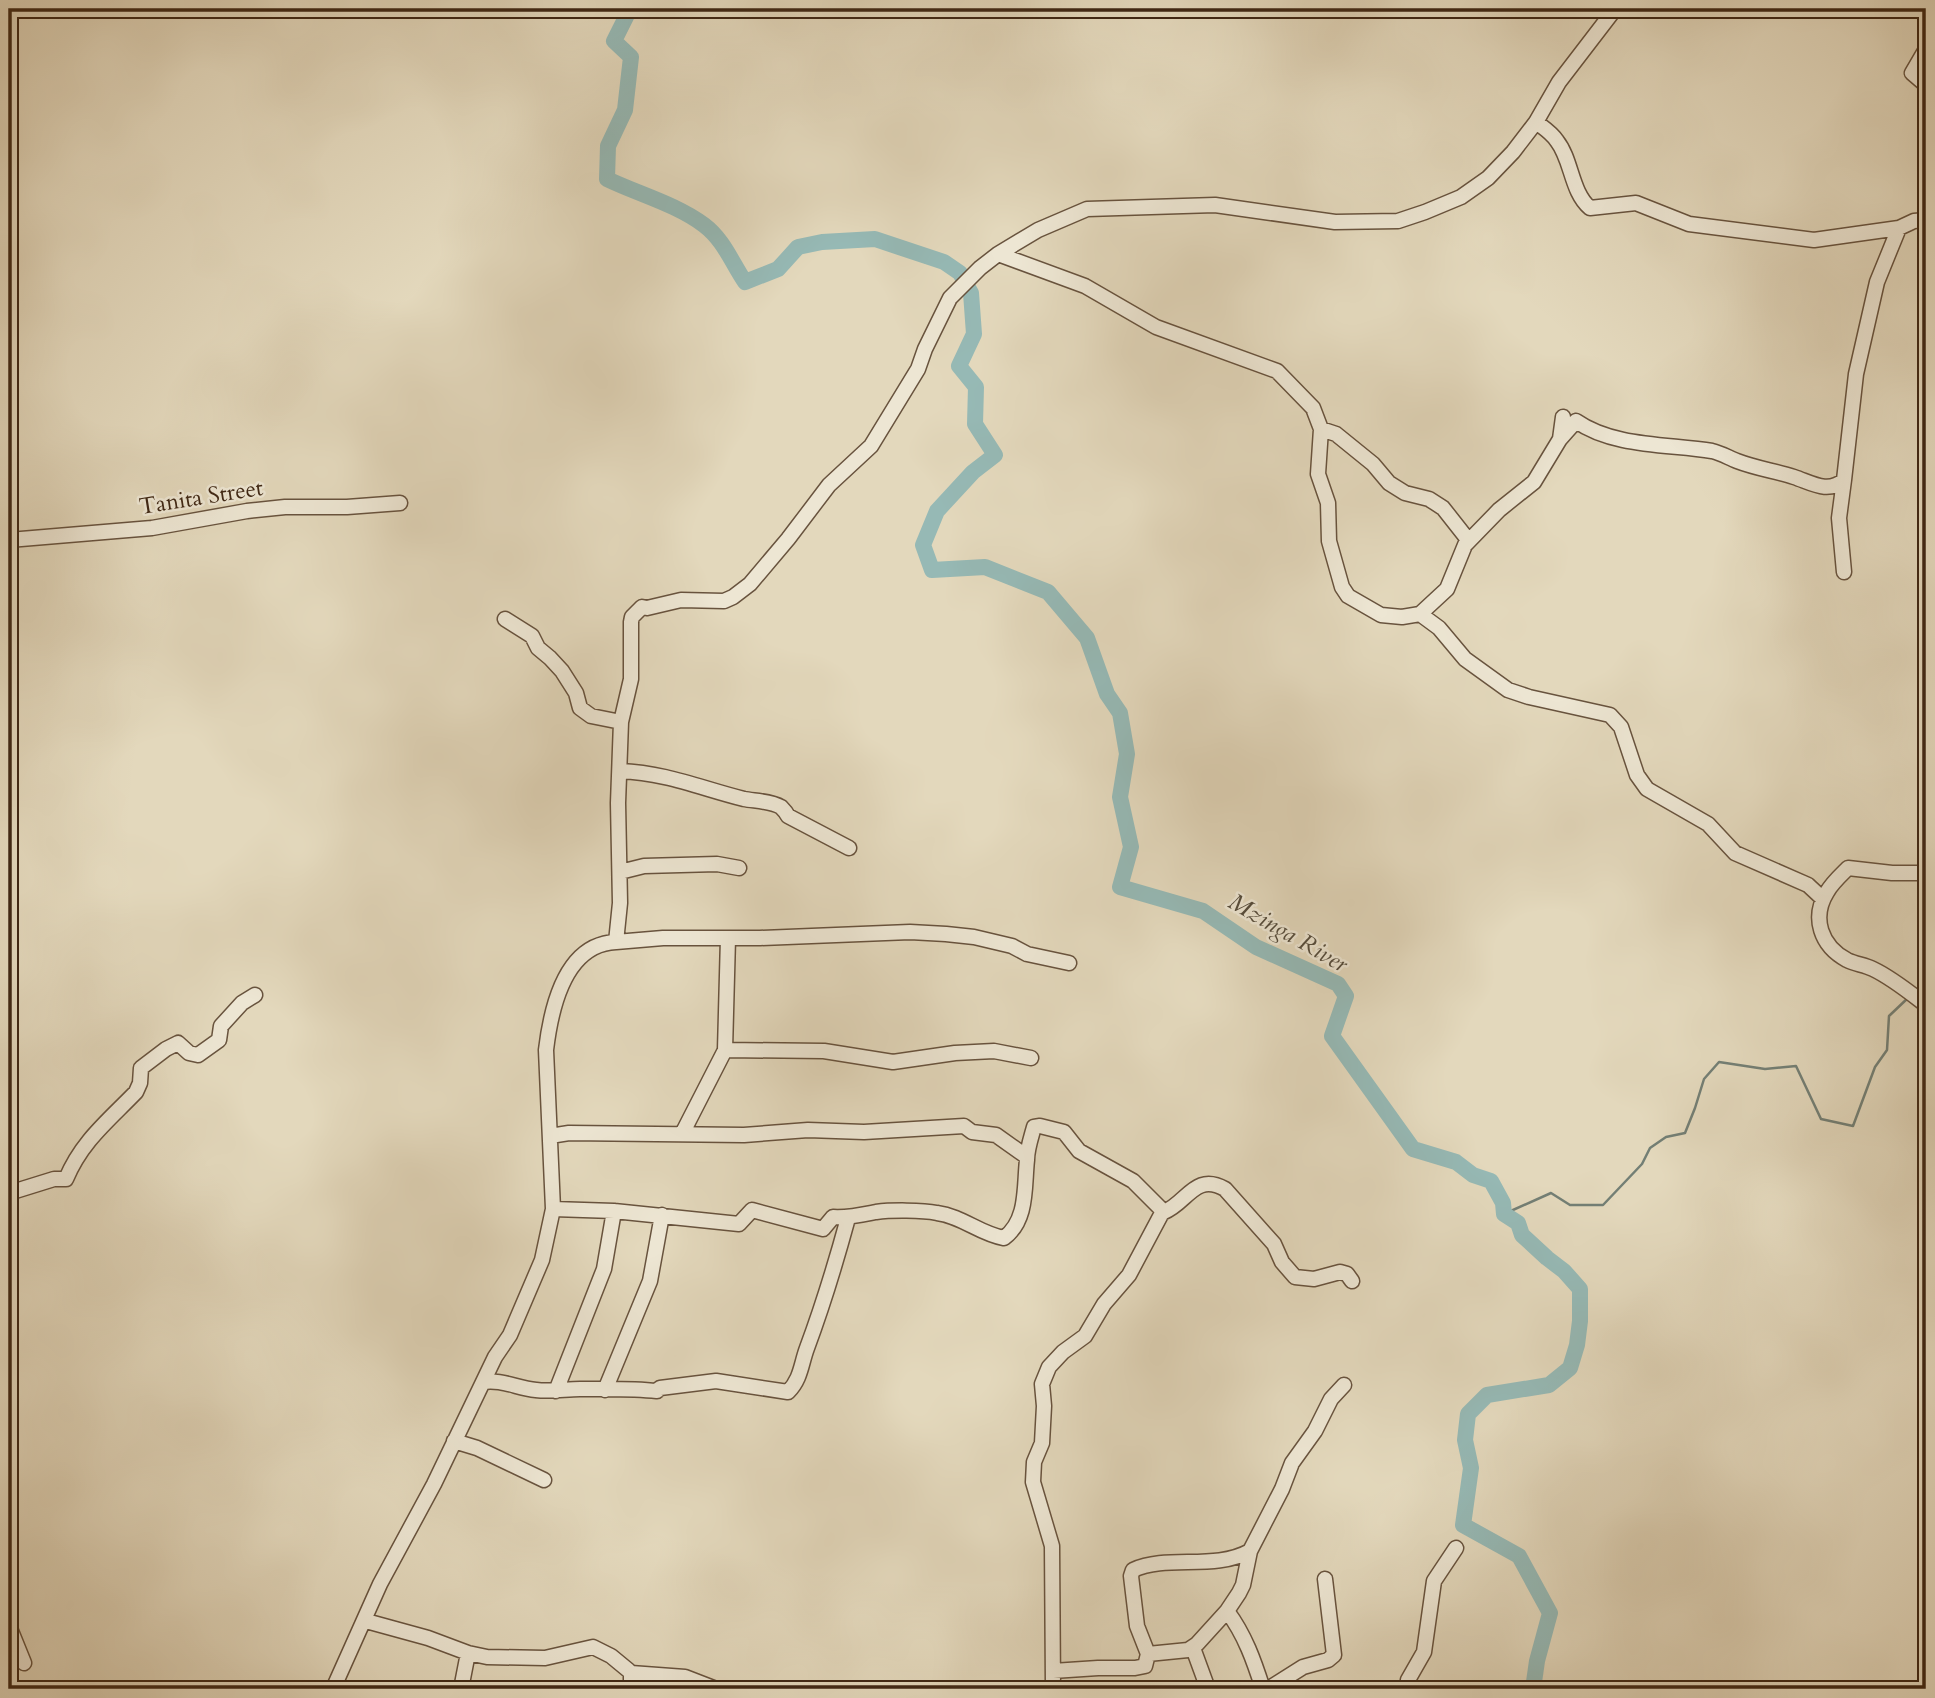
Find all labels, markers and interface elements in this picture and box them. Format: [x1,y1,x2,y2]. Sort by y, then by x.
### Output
street label: Tanita Street [137,472,265,522]
water label: Mzinga River [1222,886,1355,981]

